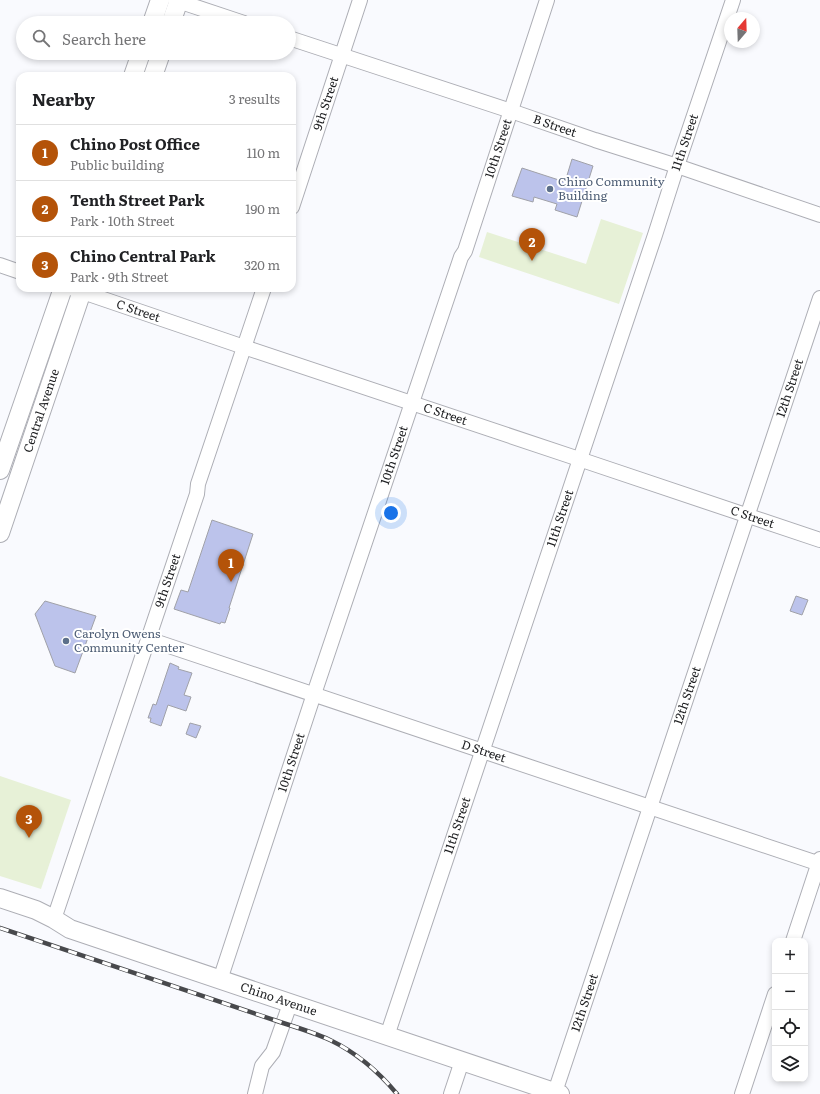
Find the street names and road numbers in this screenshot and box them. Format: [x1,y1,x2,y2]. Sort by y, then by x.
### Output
street label: 9th Street [308,74,342,132]
street label: B Street [531,109,579,141]
street label: 11th Street [666,111,702,173]
street label: 10th Street [479,116,516,180]
street label: C Street [114,294,163,326]
street label: 12th Street [771,356,807,419]
street label: Central Avenue [18,366,63,455]
street label: C Street [421,398,470,429]
street label: 10th Street [375,423,412,487]
street label: 11th Street [541,487,577,549]
street label: C Street [728,501,777,532]
street label: 9th Street [149,551,184,610]
street label: 12th Street [668,663,705,727]
street label: 10th Street [272,730,309,794]
street label: D Street [459,735,509,766]
street label: 11th Street [439,794,474,856]
street label: 12th Street [566,971,602,1034]
street label: Chino Avenue [238,977,320,1020]

